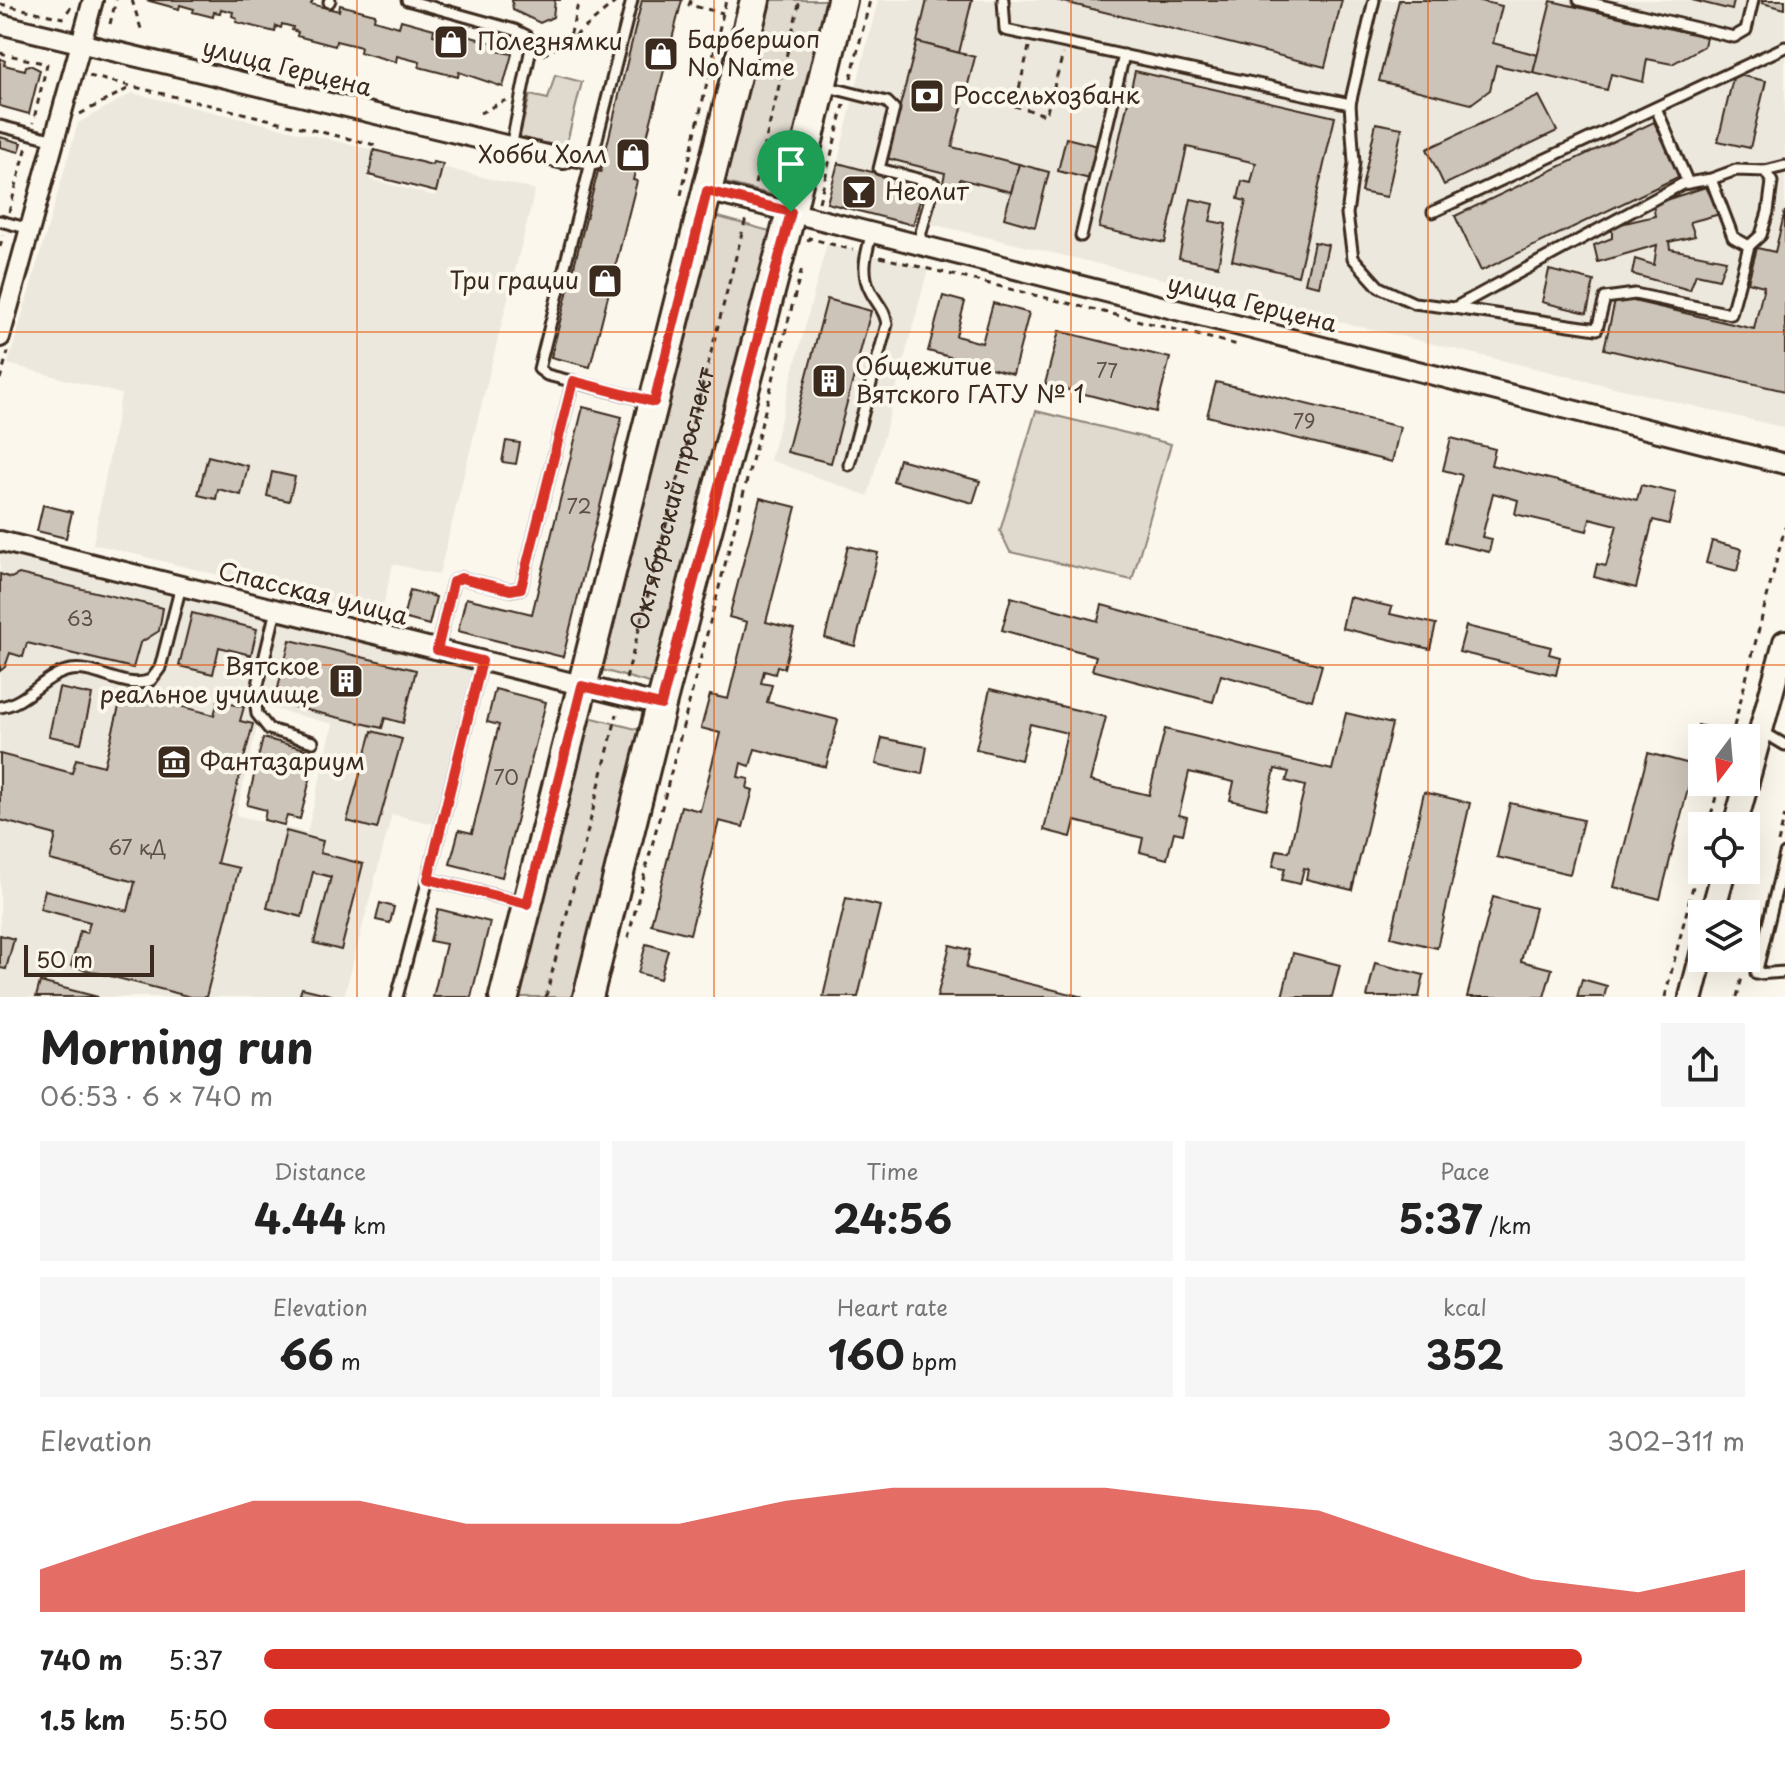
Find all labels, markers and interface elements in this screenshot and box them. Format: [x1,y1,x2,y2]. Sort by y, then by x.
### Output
place label: Барбершоп No Name [687,20,820,84]
place label: Полезнямки [477,22,623,58]
shop icon: Полезнямки [432,23,470,61]
street label: улица Герцена [199,28,376,104]
shop icon: Барбершоп No Name [642,35,680,73]
place label: Россельхозбанк [953,76,1141,112]
bank icon: Россельхозбанк [908,77,946,115]
pin [757,130,825,212]
place label: Хобби Холл [478,135,607,171]
shop icon: Хобби Холл [614,136,652,174]
icon: arrive [769,142,813,186]
place label: Неолит [885,172,969,208]
bar icon: Неолит [840,173,878,211]
place label: Три грации [449,261,579,297]
shop icon: Три грации [586,262,624,300]
street label: улица Герцена [1164,264,1341,340]
place label: Общежитие Вятского ГАТУ № 1 [855,347,1084,411]
house number: 77 [1096,355,1118,385]
building icon: Общежитие Вятского ГАТУ № 1 [810,362,848,400]
street label: Октябрьский проспект [619,363,722,634]
house number: 79 [1293,406,1315,436]
house number: 72 [566,491,592,521]
street label: Спасская улица [215,551,412,633]
house number: 63 [67,603,93,633]
place label: Вятское реальное училище [100,647,320,711]
building icon: Вятское реальное училище [327,662,365,700]
north arrow [1688,724,1760,796]
map controls [1688,724,1760,972]
place label: Фантазариум [200,742,365,778]
museum icon: Фантазариум [155,743,193,781]
house number: 70 [493,762,519,792]
button: locate [1688,812,1760,884]
house number: 67 кД [108,832,166,862]
button: layers [1688,900,1760,972]
scale bar [24,941,154,977]
text: 50 m [36,942,93,975]
text: Morning run [40,1013,314,1079]
button: share [1661,1023,1745,1107]
text: 06:53 · 6 × 740 m [40,1076,273,1115]
text: Distance [274,1154,366,1187]
text: Time [866,1154,918,1187]
text: Pace [1440,1154,1490,1187]
text: 4.44 [254,1187,346,1248]
text: 24:56 [833,1187,952,1248]
text: 5:37 [1398,1187,1482,1248]
text: km [346,1208,386,1241]
text: /km [1482,1208,1531,1241]
text: Elevation [273,1290,368,1323]
text: Heart rate [837,1290,948,1323]
text: kcal [1443,1290,1487,1323]
text: 66 [279,1323,334,1384]
text: 160 [828,1323,905,1384]
text: 352 [1426,1323,1504,1384]
text: m [334,1344,361,1377]
text: bpm [905,1344,957,1377]
text: Elevation [40,1421,152,1460]
text: 302–311 m [1607,1421,1745,1460]
text: 740 m [40,1640,123,1679]
text: 5:37 [168,1640,223,1679]
text: 1.5 km [40,1700,126,1739]
text: 5:50 [168,1700,228,1739]

